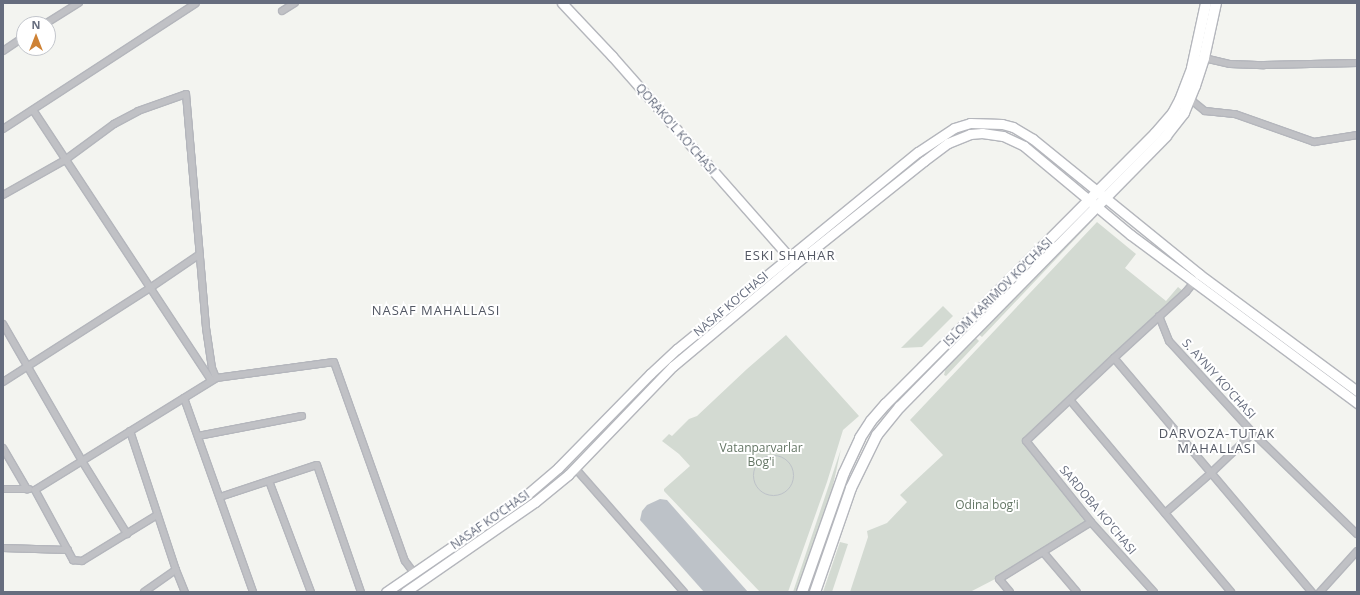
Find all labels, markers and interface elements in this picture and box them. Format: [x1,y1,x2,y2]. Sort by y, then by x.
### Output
north arrow [16,16,56,56]
text: N [32,17,40,32]
street label: QORAKO'L KO'CHASI [633,81,719,177]
street label: ISLOM KARIMOV KO‘CHASI [941,235,1055,349]
district label: ESKI SHAHAR [744,247,836,263]
street label: NASAF KO‘CHASI [691,269,771,339]
district label: NASAF MAHALLASI [372,302,500,318]
street label: S. AYNIY KO'CHASI [1179,336,1259,422]
district label: DARVOZA-TUTAK MAHALLASI [1159,426,1275,457]
park label: Vatanparvarlar Bog'i [719,441,803,469]
street label: SARDOBA KO'CHASI [1057,463,1139,557]
street label: NASAF KO‘CHASI [448,488,532,552]
park label: Odina bog'i [955,498,1019,512]

